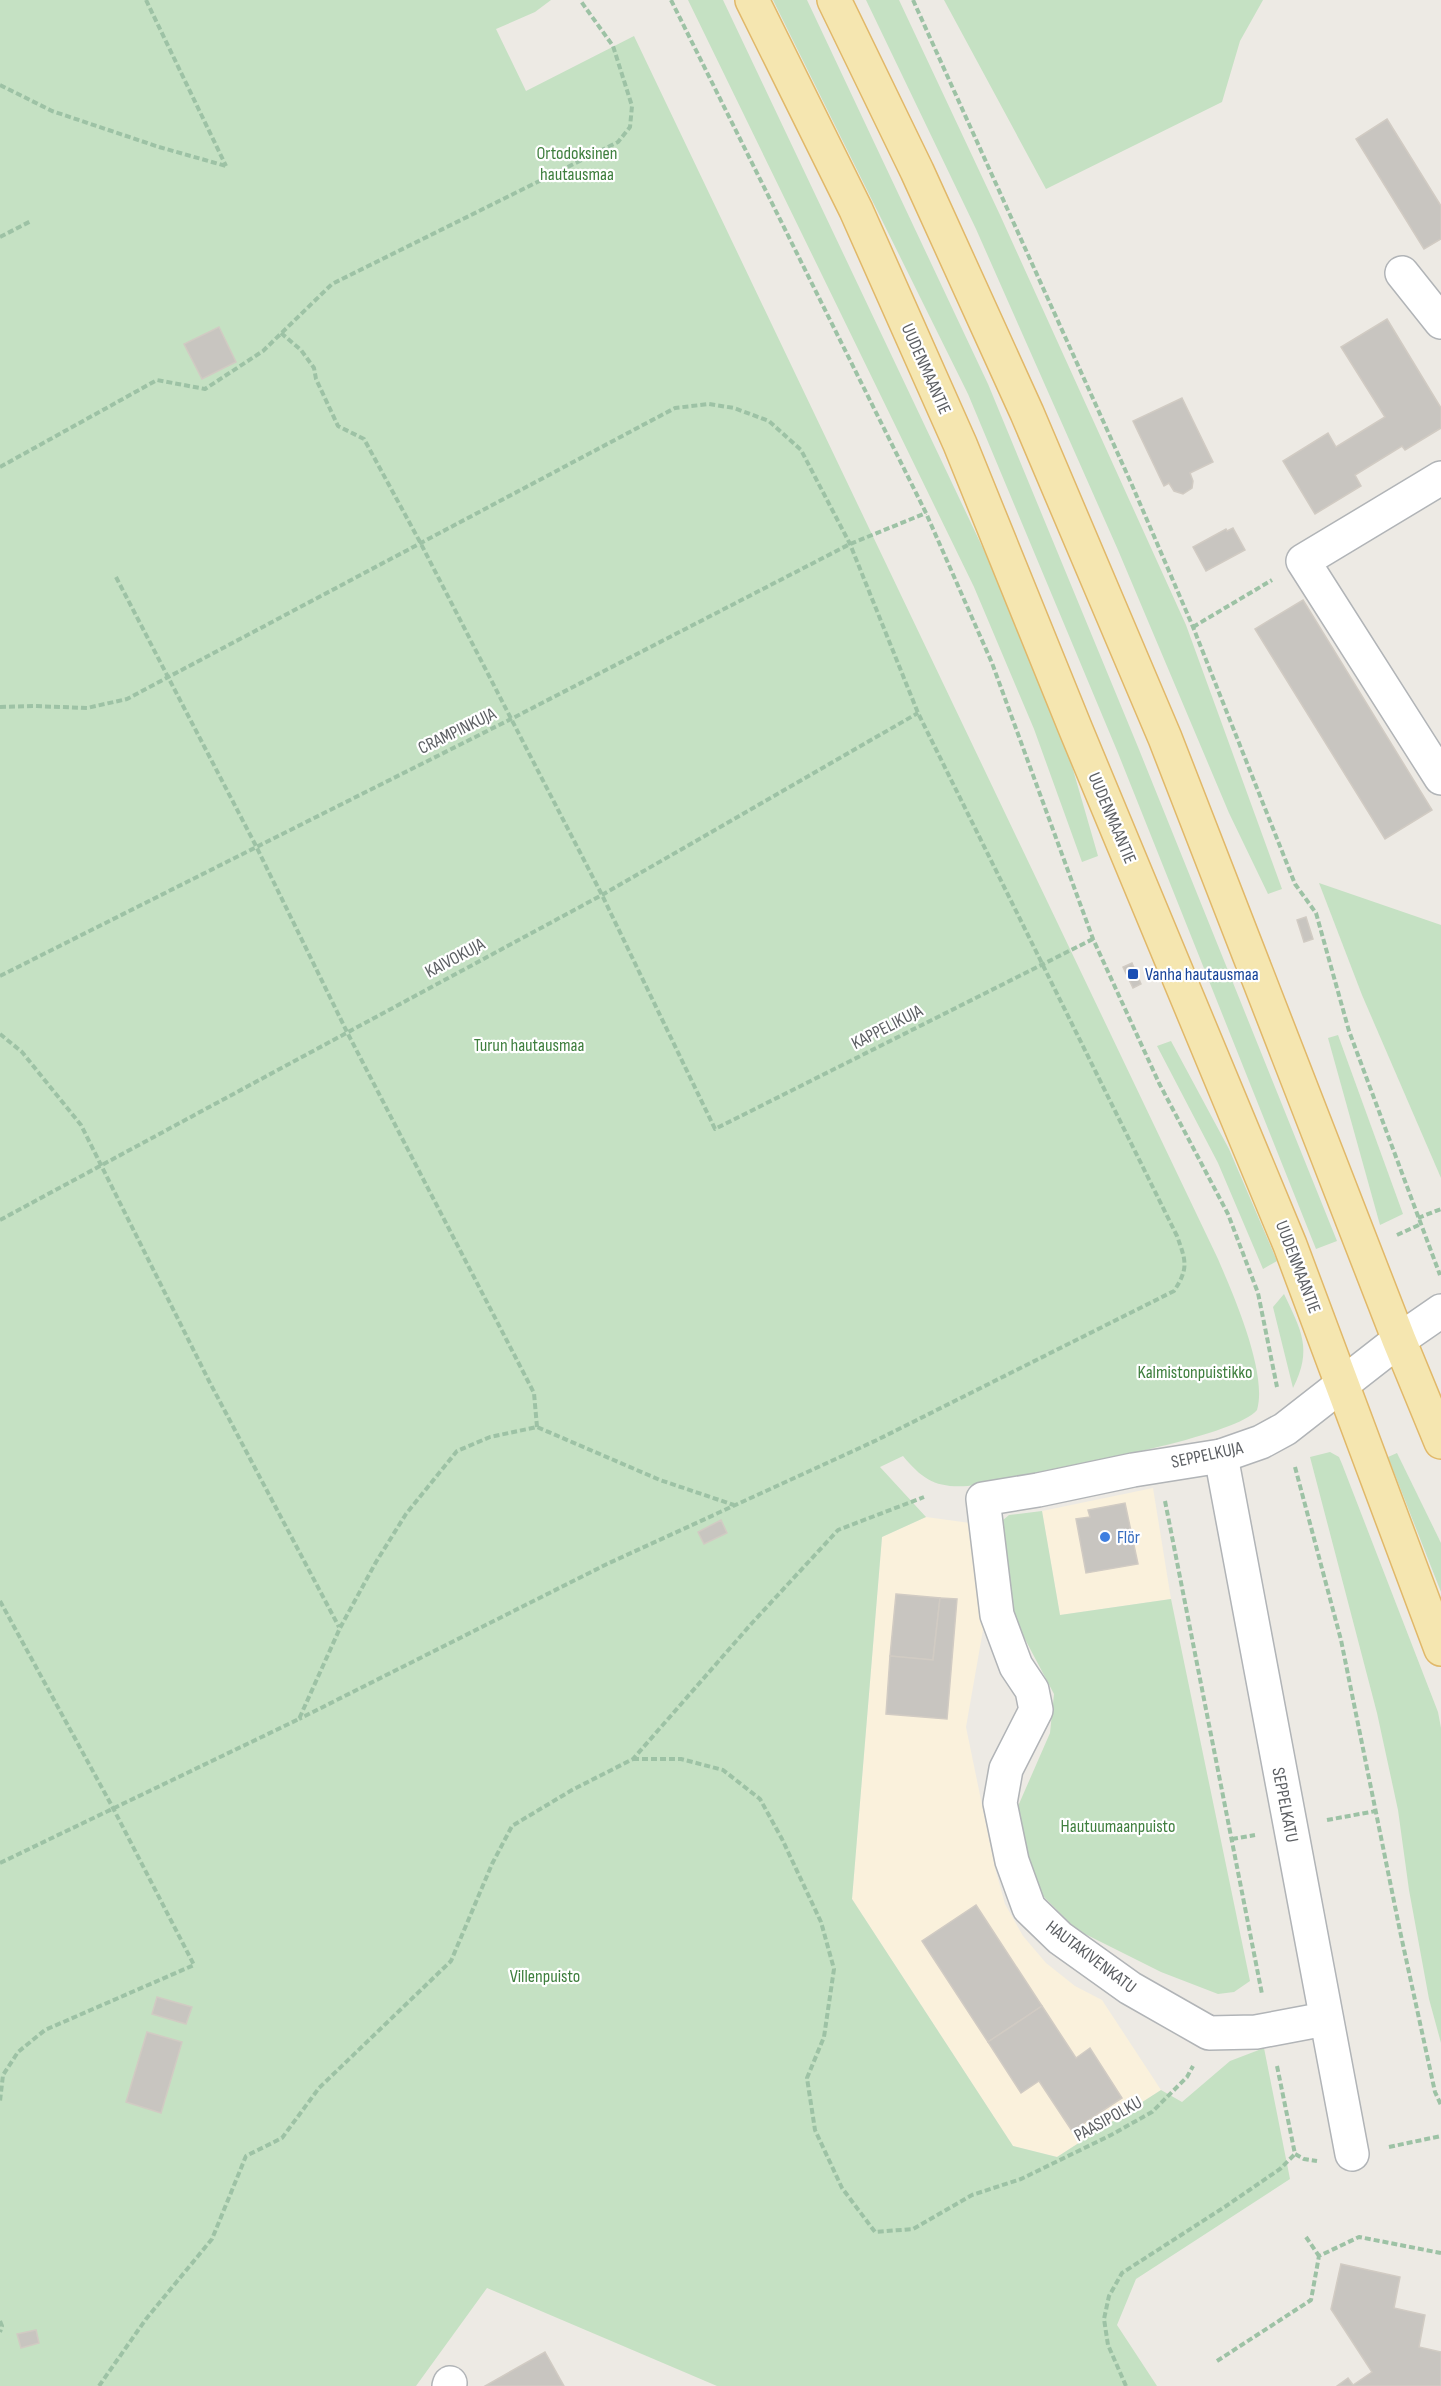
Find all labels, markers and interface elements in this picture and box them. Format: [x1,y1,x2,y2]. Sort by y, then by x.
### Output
park label: Ortodoksinen hautausmaa [536,143,618,185]
street label: UUDENMAANTIE [897,320,955,418]
street label: CRAMPINKUJA [415,703,500,759]
street label: UUDENMAANTIE [1083,769,1141,867]
street label: KAIVOKUJA [422,933,489,982]
place label: Vanha hautausmaa [1145,964,1259,985]
marker: Vanha hautausmaa [1126,967,1140,981]
street label: KAPPELIKUJA [848,1000,926,1054]
park label: Turun hautausmaa [474,1035,584,1056]
street label: UUDENMAANTIE [1271,1218,1325,1316]
park label: Kalmistonpuistikko [1138,1362,1252,1383]
street label: SEPPELKUJA [1169,1437,1245,1473]
place label: Flör [1117,1527,1140,1548]
marker: Flör [1098,1530,1112,1544]
street label: SEPPELKATU [1267,1766,1303,1844]
park label: Hautuumaanpuisto [1061,1816,1175,1837]
street label: HAUTAKIVENKATU [1042,1916,1140,1998]
park label: Villenpuisto [510,1966,580,1987]
street label: PAASIPOLKU [1070,2092,1146,2146]

